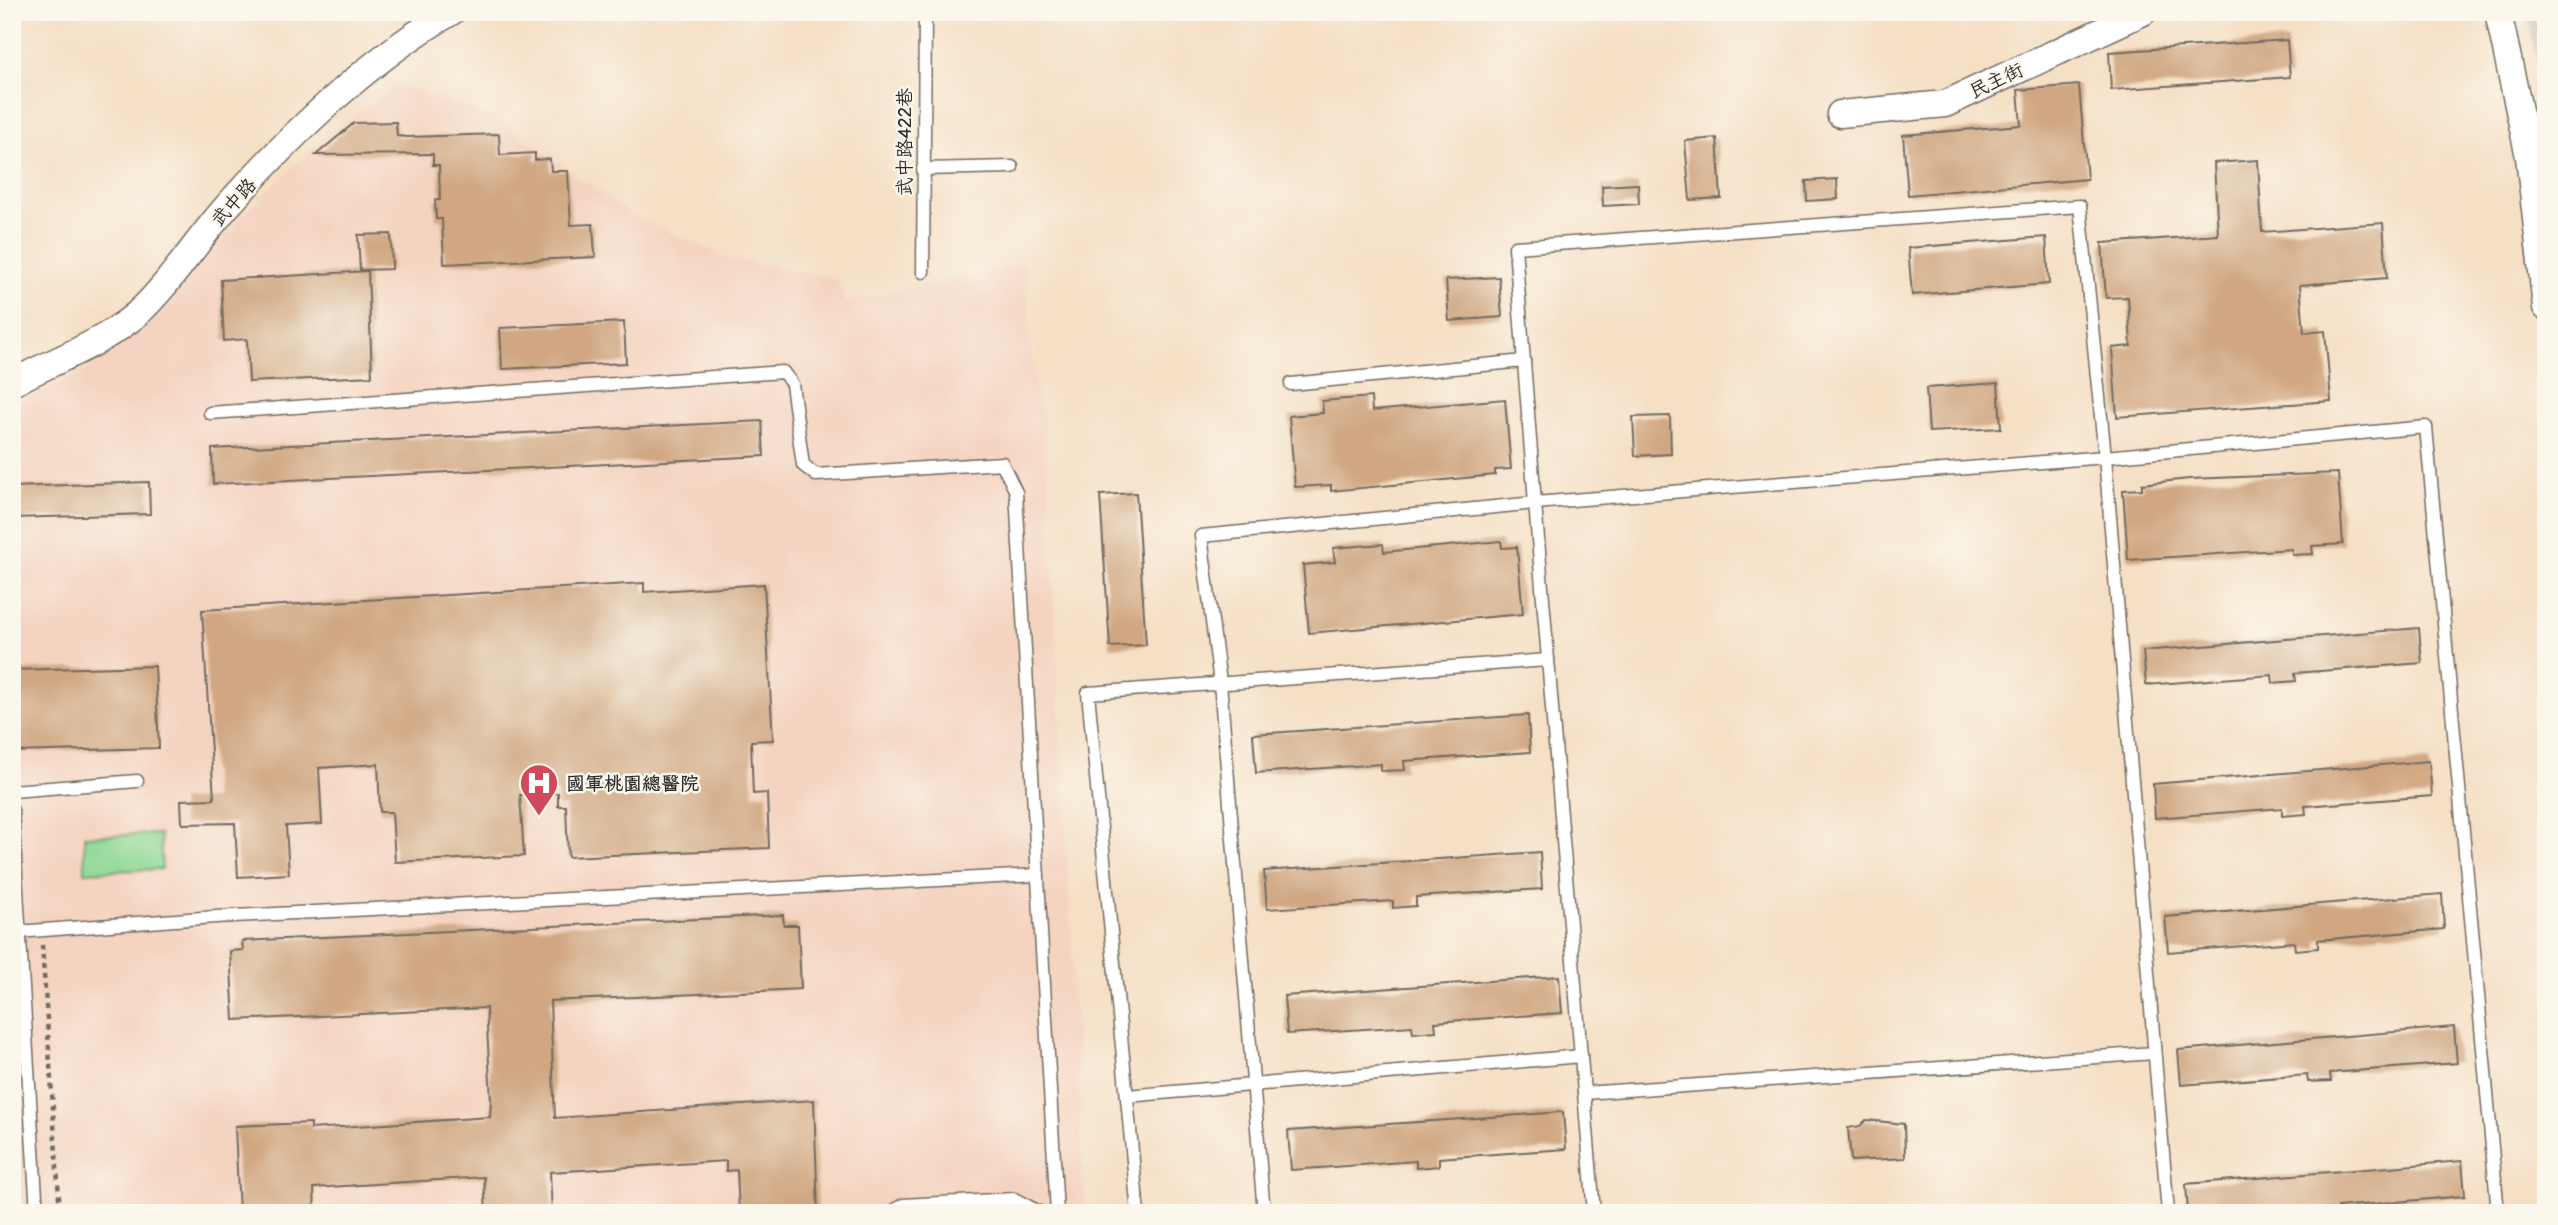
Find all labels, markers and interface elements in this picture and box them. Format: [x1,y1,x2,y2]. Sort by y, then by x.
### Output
street label: 民主街 [1966,58,2027,104]
street label: 武中路422巷 [893,88,917,196]
street label: 武中路 [206,173,262,232]
hospital icon: 國軍桃園總醫院 [518,762,560,817]
place label: 國軍桃園總醫院 [566,772,699,796]

